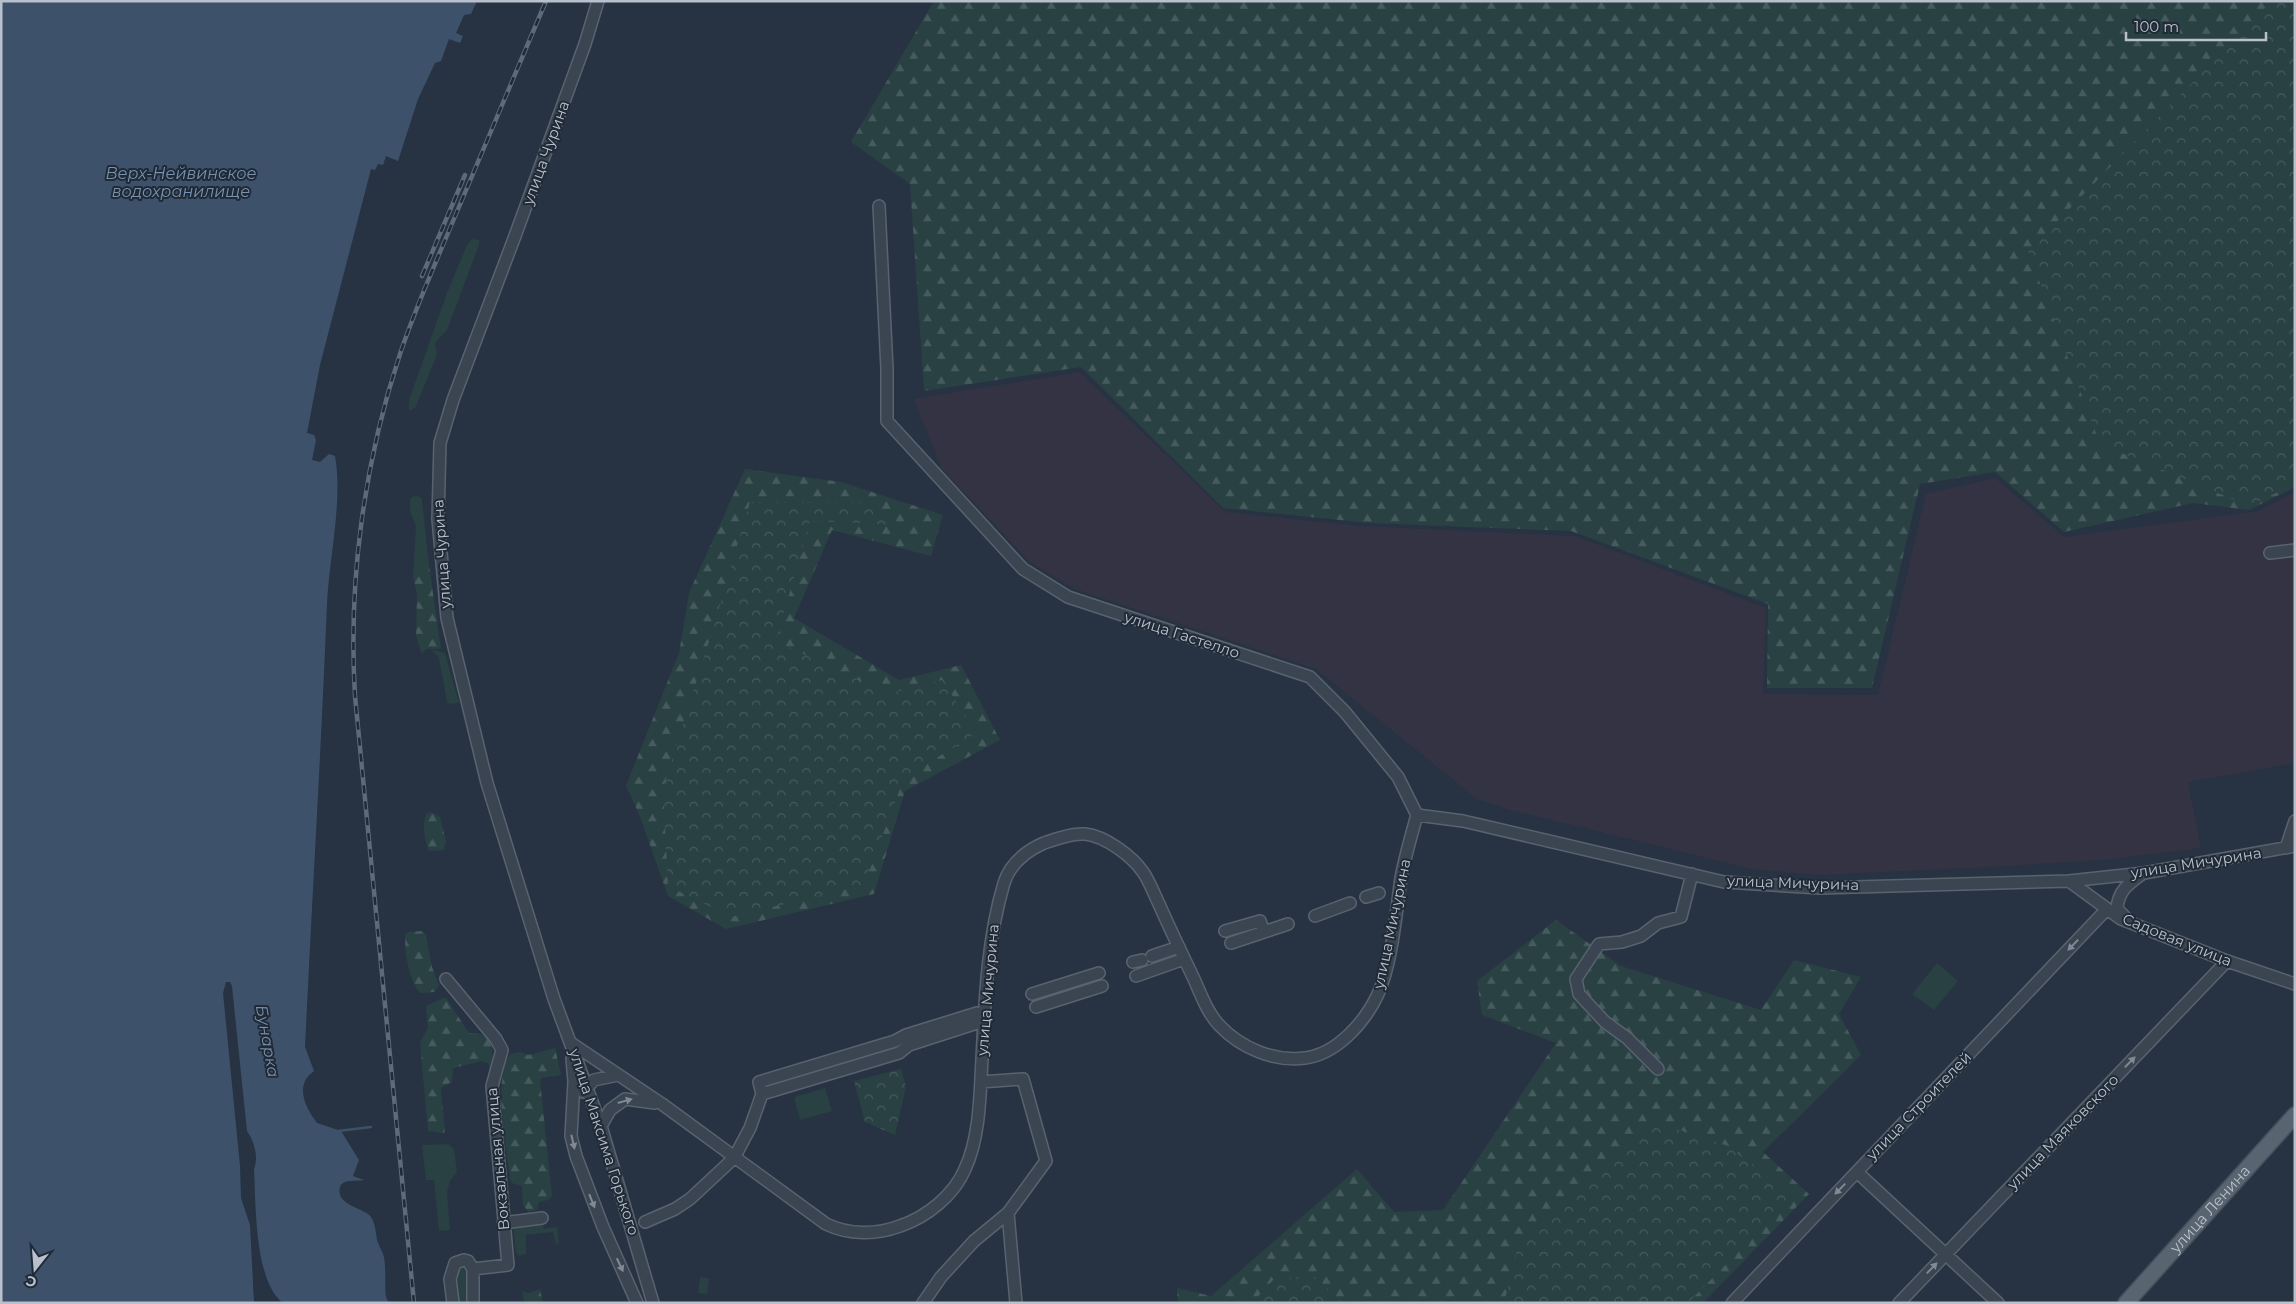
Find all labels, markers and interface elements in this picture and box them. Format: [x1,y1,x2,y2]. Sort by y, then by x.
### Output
scale bar [2126,10,2266,42]
text: 100 m [2134,17,2179,36]
street label: улица Чурина [518,98,573,208]
water label: Верх-Нейвинское водохранилище [105,164,257,201]
street label: улица Чурина [428,499,455,610]
street label: улица Гастелло [1121,607,1242,662]
street label: улица Мичурина [2128,843,2263,882]
street label: улица Мичурина [1368,857,1415,992]
street label: улица Мичурина [1726,871,1859,894]
street label: Садовая улица [2120,909,2235,970]
street label: улица Мичурина [972,923,1003,1058]
one-way arrow [2067,939,2079,951]
water label: Бунарка [252,1003,283,1079]
street label: улица Максима Горького [565,1045,644,1238]
street label: улица Строителей [1861,1047,1975,1165]
one-way arrow [2124,1056,2136,1068]
street label: улица Маяковского [2002,1070,2123,1194]
street label: Вокзальная улица [482,1087,513,1231]
one-way arrow [618,1096,633,1104]
one-way arrow [569,1134,577,1149]
street label: улица Ленина [2165,1161,2254,1257]
one-way arrow [1834,1183,1846,1195]
one-way arrow [588,1194,596,1208]
north arrow [10,1244,60,1294]
one-way arrow [616,1258,624,1272]
one-way arrow [1926,1262,1938,1274]
text: С [24,1271,39,1292]

